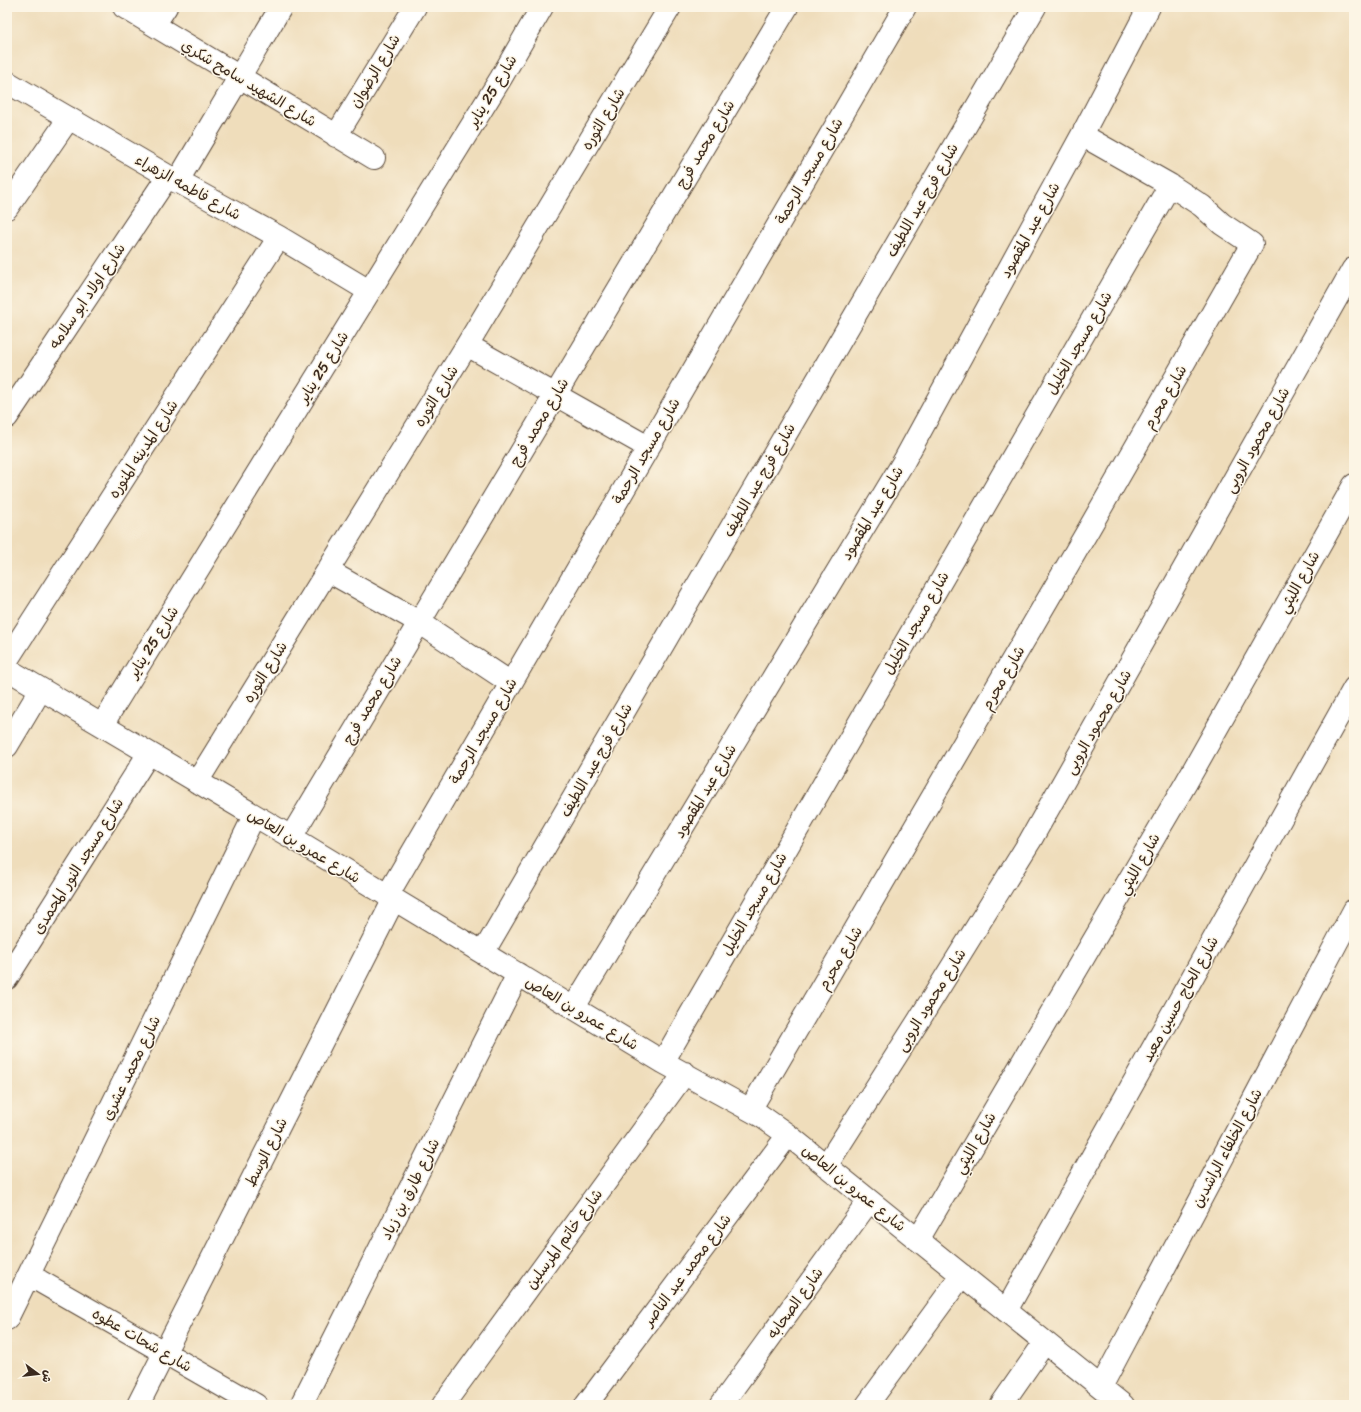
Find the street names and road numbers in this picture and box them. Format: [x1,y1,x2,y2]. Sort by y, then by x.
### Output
street label: شارع الرضوان [343,29,407,113]
street label: شارع الشهيد سامح شكري [176,32,322,134]
street label: شارع 25 يناير [459,49,524,133]
street label: شارع الثوره [574,83,632,155]
street label: شارع محمد فرج [668,95,742,193]
street label: شارع مسجد الرحمة [768,113,850,229]
street label: شارع فرج عبد اللطيف [879,138,965,262]
street label: شارع فاطمه الزهراء [130,147,246,227]
street label: شارع عبد المقصود [993,177,1067,283]
street label: شارع اولاد ابو سلامه [42,237,132,355]
street label: شارع مسجد الخليل [1039,286,1119,400]
street label: شارع 25 يناير [290,326,356,409]
street label: شارع الثوره [407,360,465,432]
street label: شارع محرم [1136,360,1194,434]
street label: شارع محمد فرج [502,373,576,471]
street label: شارع محمود الروبى [1217,382,1297,498]
street label: شارع مسجد الرحمة [605,393,687,509]
street label: شارع المدينه المنوره [101,394,185,504]
street label: شارع فرج عبد اللطيف [716,418,802,542]
street label: شارع عبد المقصود [833,461,911,565]
street label: شارع الليثي [1271,546,1327,618]
street label: شارع مسجد الخليل [876,566,956,680]
street label: شارع 25 يناير [120,601,186,684]
street label: شارع الثوره [236,636,294,708]
street label: شارع محرم [974,641,1032,715]
street label: شارع محمد فرج [335,651,409,749]
street label: شارع محمود الروبى [1057,665,1139,779]
street label: شارع مسجد الرحمة [442,673,524,789]
street label: شارع فرج عبد اللطيف [553,698,639,822]
street label: شارع عبد المقصود [666,739,744,843]
street label: شارع مسجد النور المحمدى [25,792,131,940]
street label: شارع عمرو بن العاص [242,802,366,890]
street label: شارع الليثي [1111,828,1167,900]
street label: شارع مسجد الخليل [714,847,794,961]
street label: شارع محرم [810,921,870,995]
street label: شارع الحاج حسين معبد [1134,931,1226,1067]
street label: شارع محمود الروبى [889,943,973,1057]
street label: شارع عمرو بن العاص [520,969,644,1057]
street label: شارع محمد عشرى [94,1011,168,1125]
street label: شارع الخلفاء الراشدين [1184,1083,1270,1213]
street label: شارع الليثي [947,1107,1003,1179]
street label: شارع الوسط [237,1113,295,1191]
street label: شارع طارق بن زياد [373,1133,447,1245]
street label: شارع عمرو بن العاص [796,1137,912,1239]
street label: شارع خاتم المرسلين [518,1183,610,1295]
street label: شارع محمد عبد الناصر [635,1208,738,1333]
street label: شارع الصحابه [760,1262,830,1344]
street label: شارع شحات عطوه [87,1301,197,1379]

